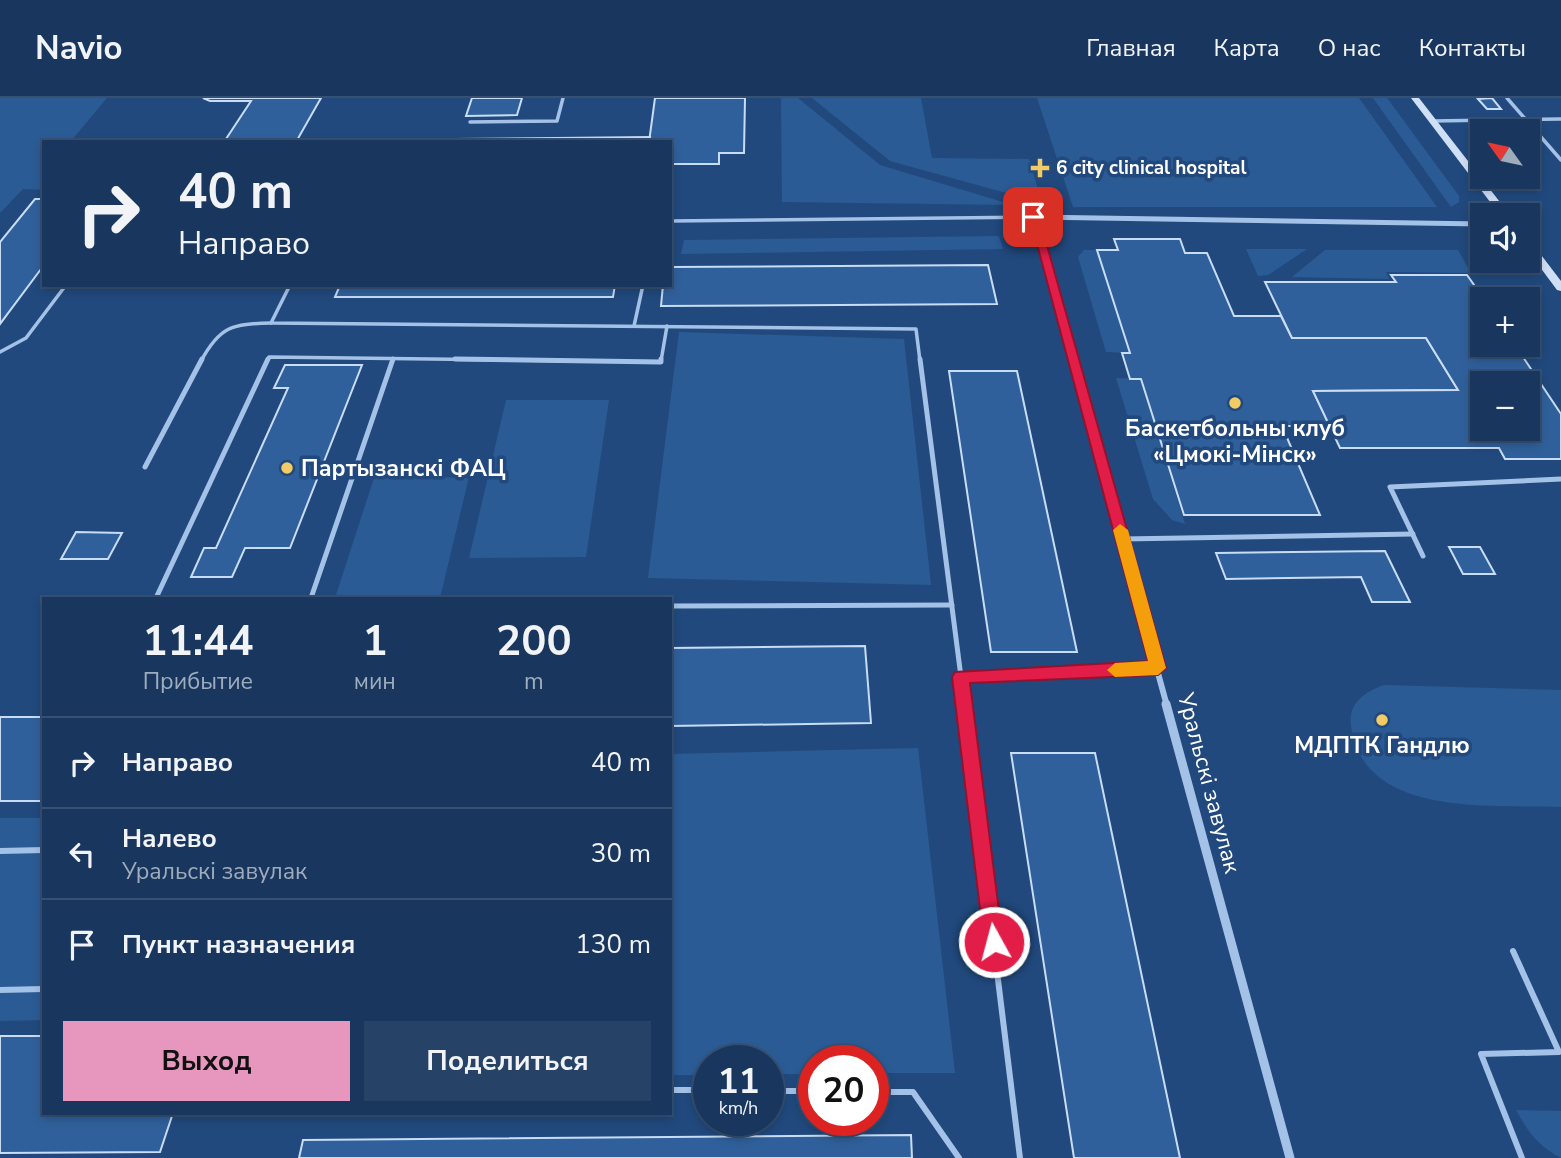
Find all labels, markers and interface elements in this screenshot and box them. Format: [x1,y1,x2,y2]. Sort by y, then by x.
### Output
text: Navio [35,26,122,71]
text: Главная [1086,32,1176,64]
text: Карта [1214,32,1280,64]
text: О нас [1318,32,1381,64]
text: Контакты [1419,32,1526,64]
north arrow [1470,119,1540,189]
map controls [1470,119,1540,441]
place label: 6 city clinical hospital [1056,155,1247,181]
text: 40 m [178,158,293,225]
marker: 6 city clinical hospital [1030,158,1050,178]
icon: right [63,168,154,259]
pin [1003,187,1063,247]
icon: arrive [1014,198,1052,236]
button: sound [1470,203,1540,273]
text: Направо [178,222,310,265]
button: + [1470,287,1540,357]
button: − [1470,371,1540,441]
marker: Баскетбольны клуб «Цмокі-Мінск» [1227,395,1243,411]
place label: Баскетбольны клуб «Цмокі-Мінск» [1125,413,1345,470]
place label: Партызанскі ФАЦ [301,453,506,484]
marker: Партызанскі ФАЦ [279,460,295,476]
text: 11:44 [142,613,253,670]
text: 1 [362,613,387,670]
text: 200 [496,613,572,670]
text: Прибытие [143,666,253,697]
text: мин [354,666,396,697]
text: m [524,666,544,697]
street label: Уральскі завулак [1170,689,1248,877]
marker: МДПТК Гандлю [1374,712,1390,728]
place label: МДПТК Гандлю [1294,730,1470,761]
icon: right [63,744,101,782]
text: Направо [122,745,233,780]
text: 40 m [591,745,651,780]
text: Налево [122,821,217,856]
icon: left [63,835,101,873]
text: 30 m [591,836,651,871]
text: Уральскі завулак [122,856,307,887]
position arrow [957,905,1031,979]
icon: arrive [63,926,101,964]
text: Пункт назначения [122,927,355,962]
text: 130 m [575,927,651,962]
button: Выход [63,1021,350,1101]
button: Поделиться [364,1021,651,1101]
speed limit sign: 20 [798,1045,889,1136]
text: 11 [717,1058,760,1105]
text: km/h [719,1096,758,1120]

